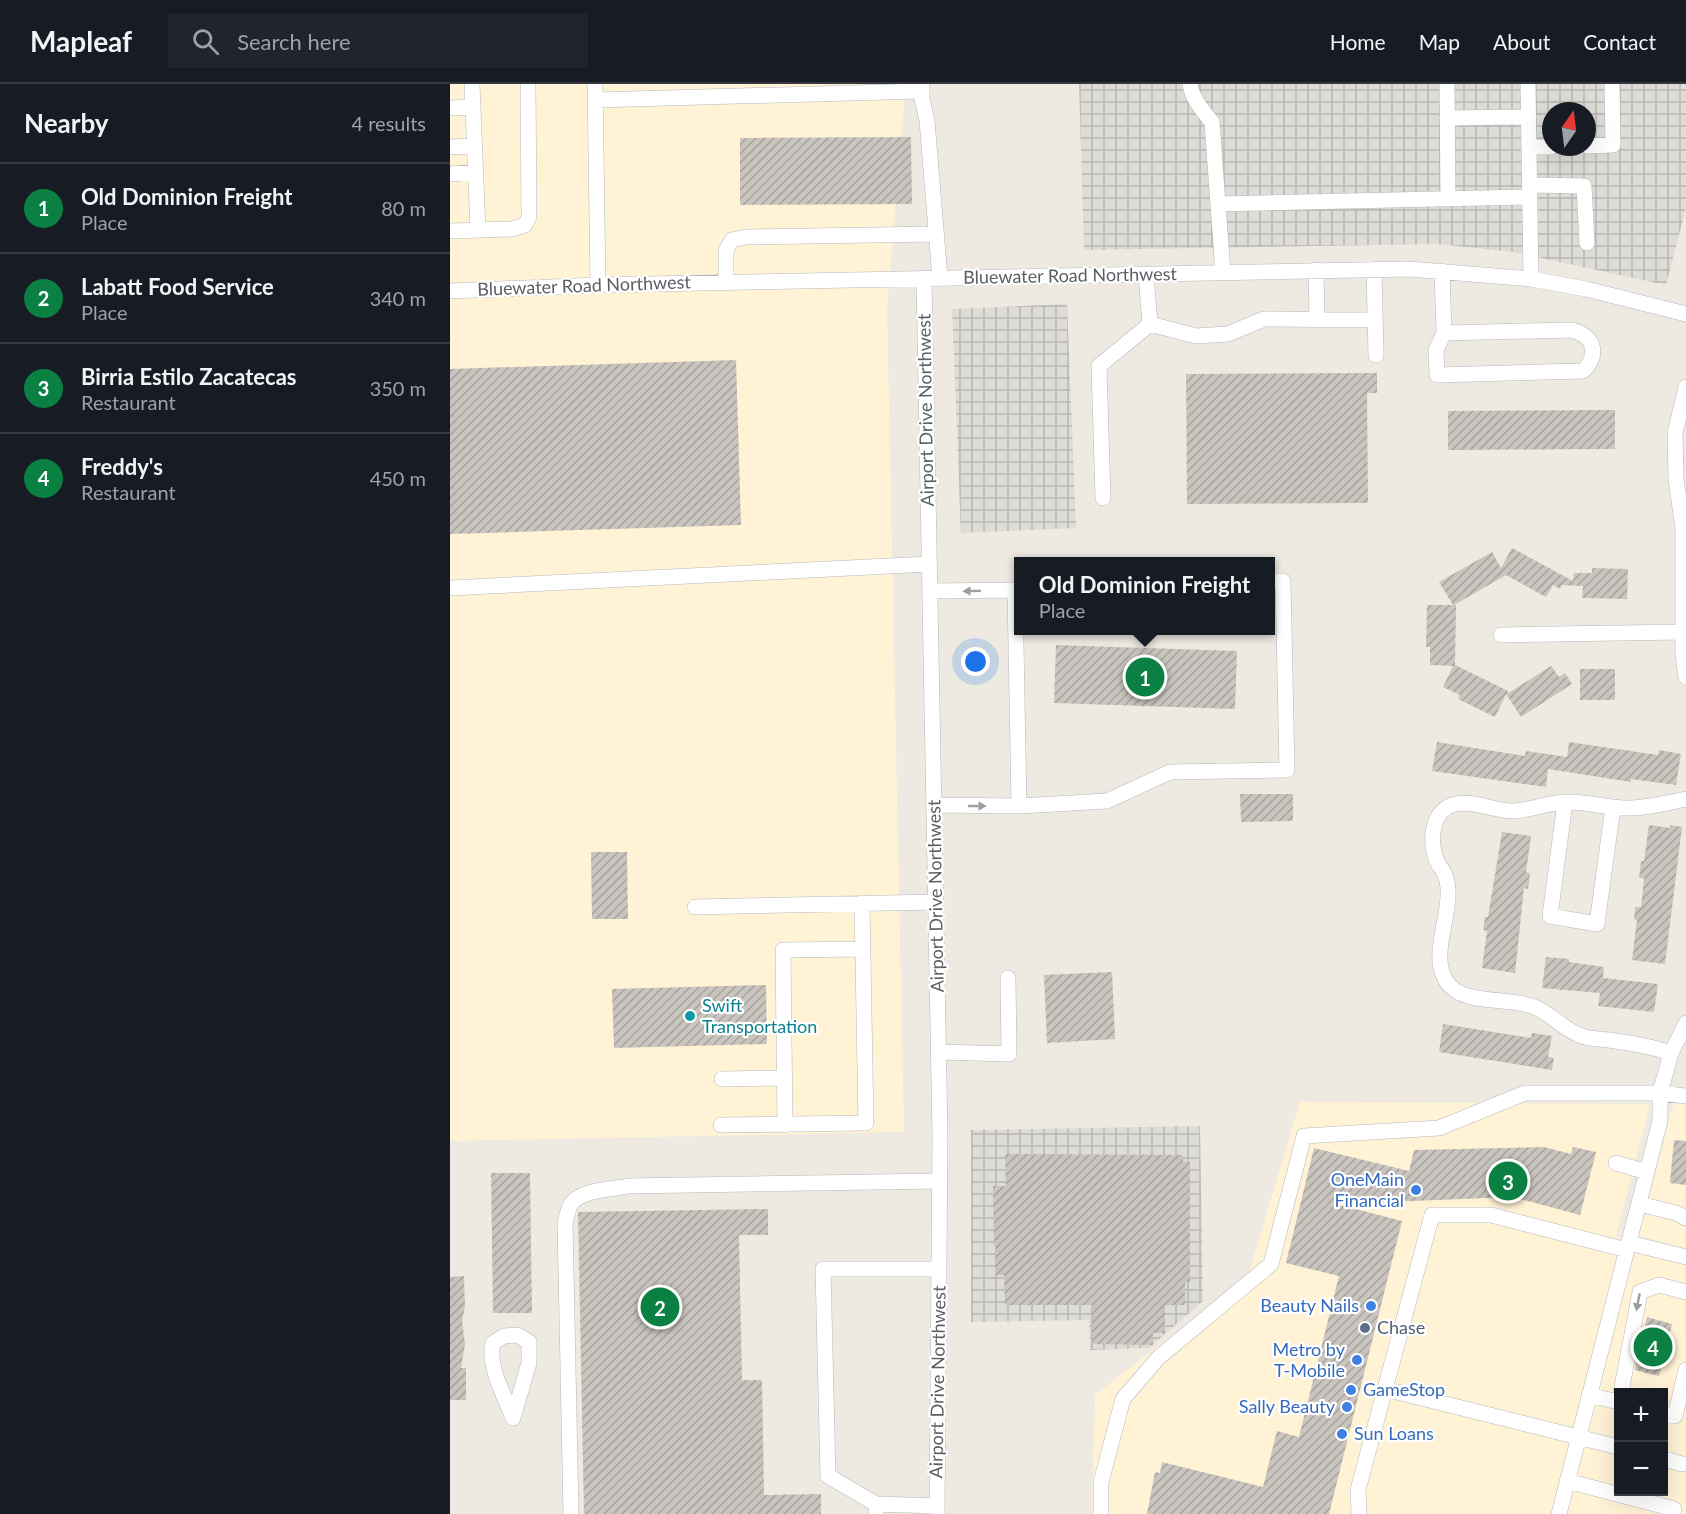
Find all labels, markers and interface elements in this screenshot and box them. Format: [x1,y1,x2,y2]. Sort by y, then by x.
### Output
search box [168,14,588,68]
text: Mapleaf [30,24,132,58]
icon: search [189,25,222,58]
text: Search here [237,28,351,55]
text: Home [1330,29,1386,54]
text: Map [1419,29,1460,54]
text: About [1493,29,1550,54]
text: Contact [1583,29,1656,54]
north arrow [1542,102,1596,156]
text: Nearby [24,107,109,139]
text: 4 results [351,111,426,135]
text: Old Dominion Freight [81,183,292,210]
text: 1 [38,196,49,220]
text: 80 m [381,196,426,220]
text: Place [81,210,128,234]
street label: Bluewater Road Northwest [963,262,1178,288]
street label: Bluewater Road Northwest [477,270,692,300]
text: Labatt Food Service [81,273,274,300]
text: 2 [38,286,49,310]
text: 340 m [370,286,426,310]
text: Place [81,300,128,324]
street label: Airport Drive Northwest [912,313,938,507]
text: Birria Estilo Zacatecas [81,363,297,390]
text: 3 [38,376,49,400]
text: 350 m [370,376,426,400]
text: Restaurant [81,390,176,414]
text: Freddy's [81,453,163,480]
text: 4 [38,466,49,490]
text: 450 m [370,466,426,490]
text: Restaurant [81,480,176,504]
popup [1014,557,1275,635]
text: Old Dominion Freight [1039,571,1250,598]
one-way arrow [963,586,982,596]
text: Place [1039,598,1085,622]
your location [961,647,990,676]
pin: 1 [1126,654,1164,700]
street label: Airport Drive Northwest [922,799,948,993]
one-way arrow [967,801,986,811]
place label: Swift Transportation [702,994,817,1037]
marker: Swift Transportation [683,1009,697,1023]
pin: 3 [1488,1158,1528,1204]
place label: OneMain Financial [1331,1168,1404,1211]
marker: OneMain Financial [1409,1183,1423,1197]
pin: 2 [640,1284,680,1330]
street label: Airport Drive Northwest [924,1285,950,1479]
one-way arrow [1633,1293,1642,1312]
place label: Beauty Nails [1260,1294,1359,1316]
marker: Beauty Nails [1364,1299,1378,1313]
place label: Chase [1377,1316,1425,1338]
marker: Chase [1358,1321,1372,1335]
pin: 4 [1634,1324,1672,1370]
place label: Metro by T-Mobile [1273,1338,1346,1381]
marker: Metro by T-Mobile [1350,1353,1364,1367]
place label: GameStop [1363,1378,1445,1400]
marker: GameStop [1344,1383,1358,1397]
map controls [1614,1388,1668,1496]
button: + [1614,1388,1668,1442]
place label: Sally Beauty [1239,1395,1336,1417]
marker: Sally Beauty [1340,1400,1354,1414]
place label: Sun Loans [1354,1422,1434,1444]
marker: Sun Loans [1335,1427,1349,1441]
button: − [1614,1442,1668,1496]

